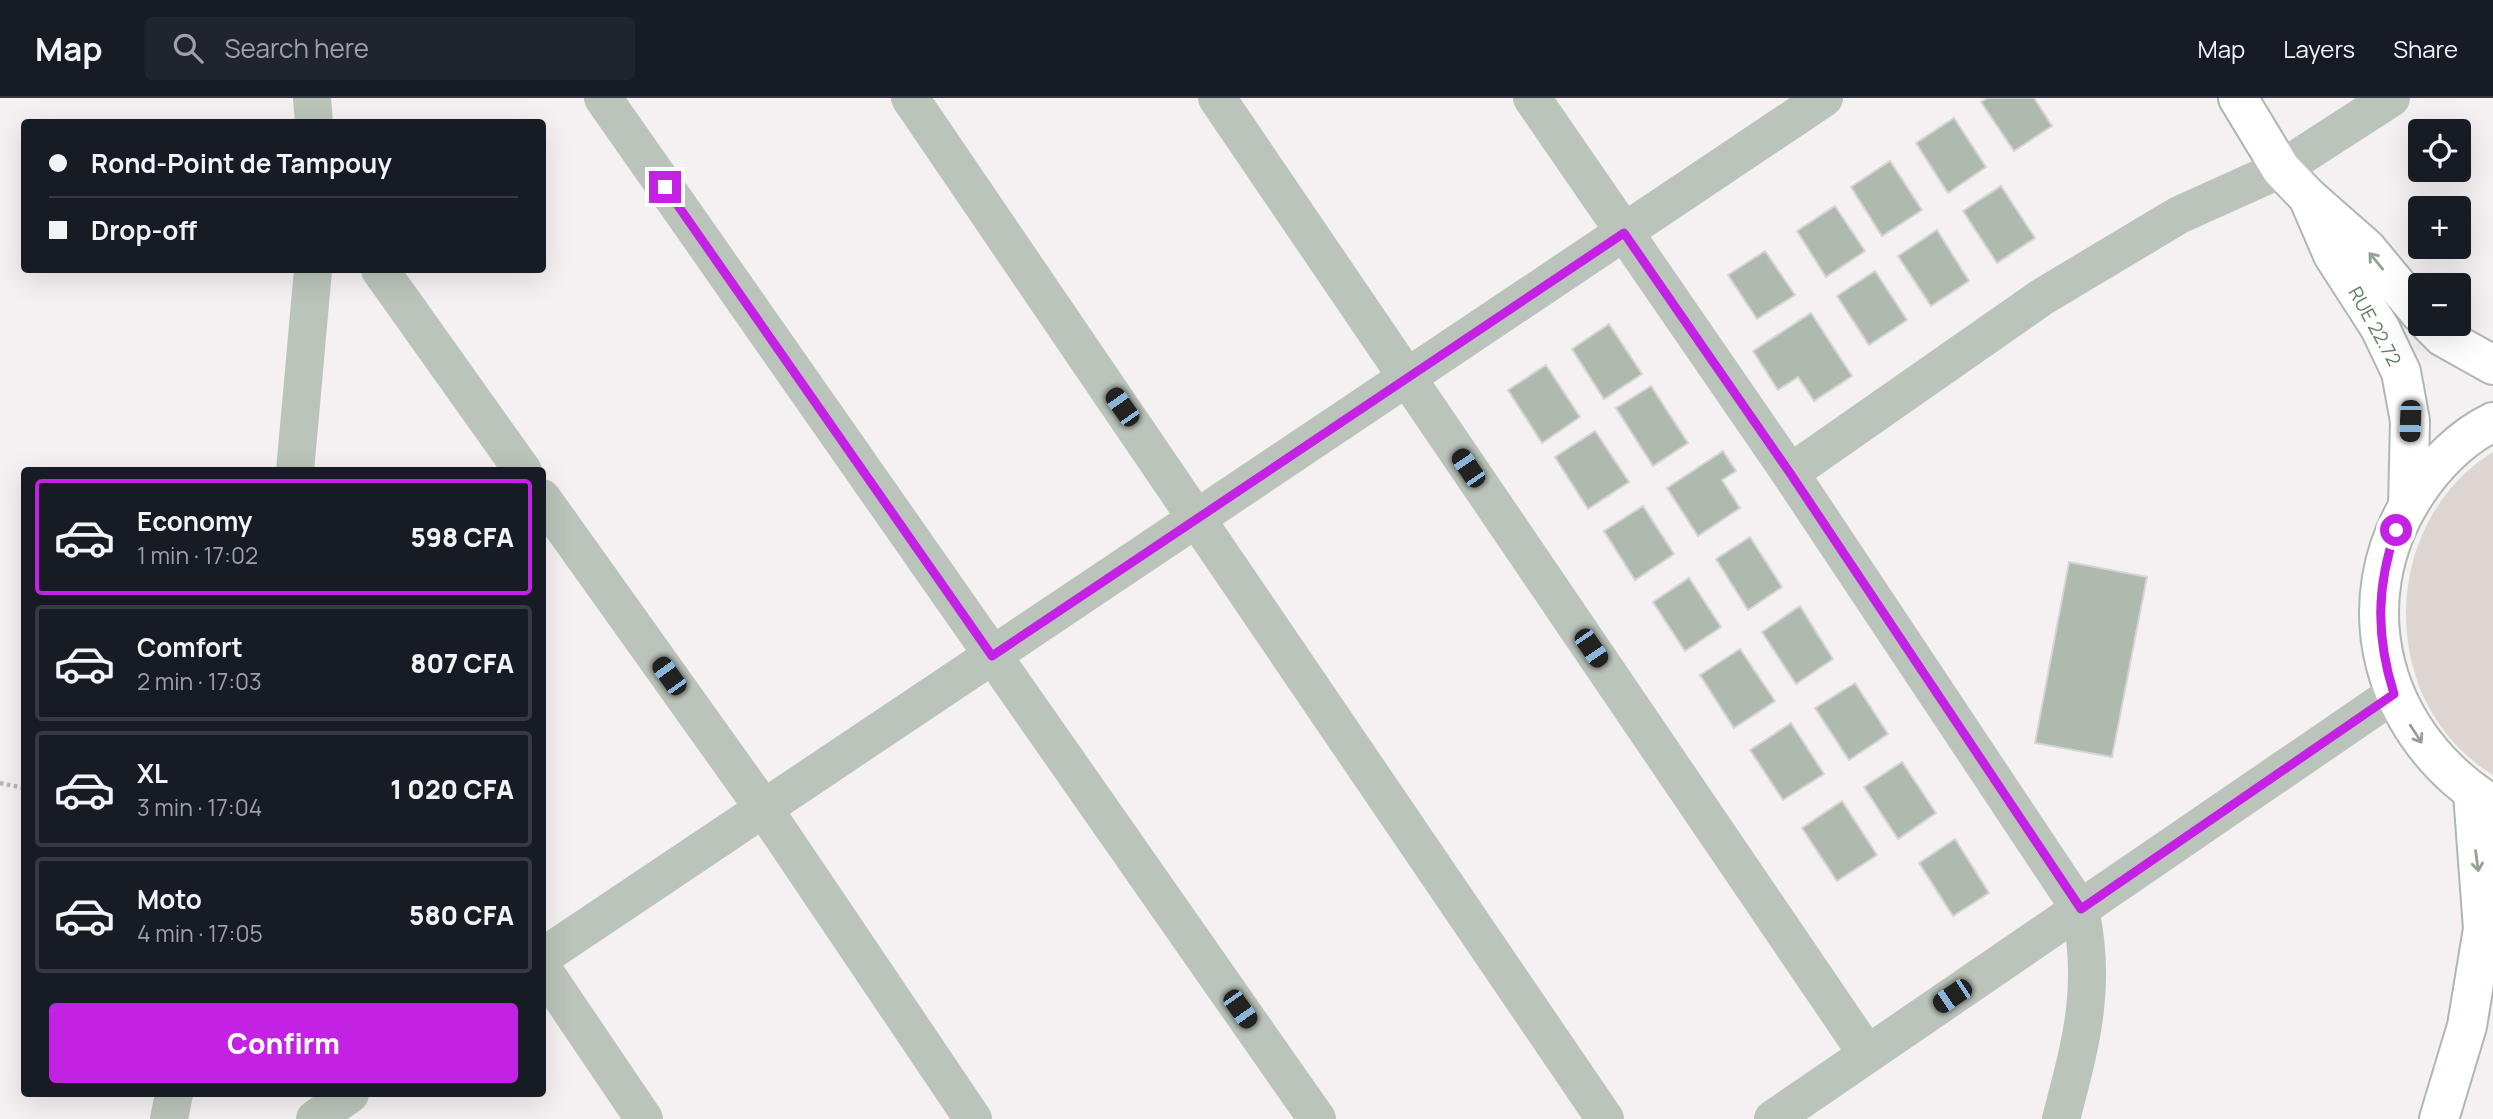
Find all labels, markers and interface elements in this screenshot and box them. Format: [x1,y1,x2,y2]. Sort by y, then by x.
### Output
search box [145,17,635,80]
text: Map [35,26,103,71]
icon: search [169,29,207,67]
text: Search here [225,30,369,66]
text: Map [2198,32,2245,65]
text: Layers [2283,32,2355,65]
text: Share [2393,32,2458,65]
map controls [2408,119,2471,336]
button: locate [2408,119,2471,182]
text: Rond-Point de Tampouy [91,145,392,181]
route end [649,171,681,203]
button: + [2408,196,2471,259]
text: Drop-off [91,212,197,248]
one-way arrow [2369,253,2384,271]
button: − [2408,273,2471,336]
street label: RUE 22.72 [2343,282,2407,370]
car [1102,384,1143,430]
car [2399,400,2422,442]
car [1448,445,1489,491]
text: Economy [137,503,252,539]
icon: car [53,506,116,569]
route start [2380,514,2412,546]
text: 598 CFA [410,519,514,555]
text: 1 min · 17:02 [137,539,258,571]
car [1571,625,1612,671]
text: Comfort [137,629,243,665]
icon: car [53,632,116,695]
text: 807 CFA [410,645,514,681]
car [649,653,690,699]
text: 2 min · 17:03 [137,665,262,697]
one-way arrow [2409,724,2423,743]
text: XL [137,755,168,791]
icon: car [53,758,116,821]
text: 1 020 CFA [390,771,514,807]
text: 3 min · 17:04 [137,791,262,823]
one-way arrow [2471,849,2484,872]
text: Moto [137,881,202,917]
icon: car [53,884,116,947]
text: 580 CFA [409,897,514,933]
text: 4 min · 17:05 [137,917,263,949]
car [1929,976,1976,1016]
car [1220,986,1261,1032]
button: Confirm [49,1003,518,1083]

